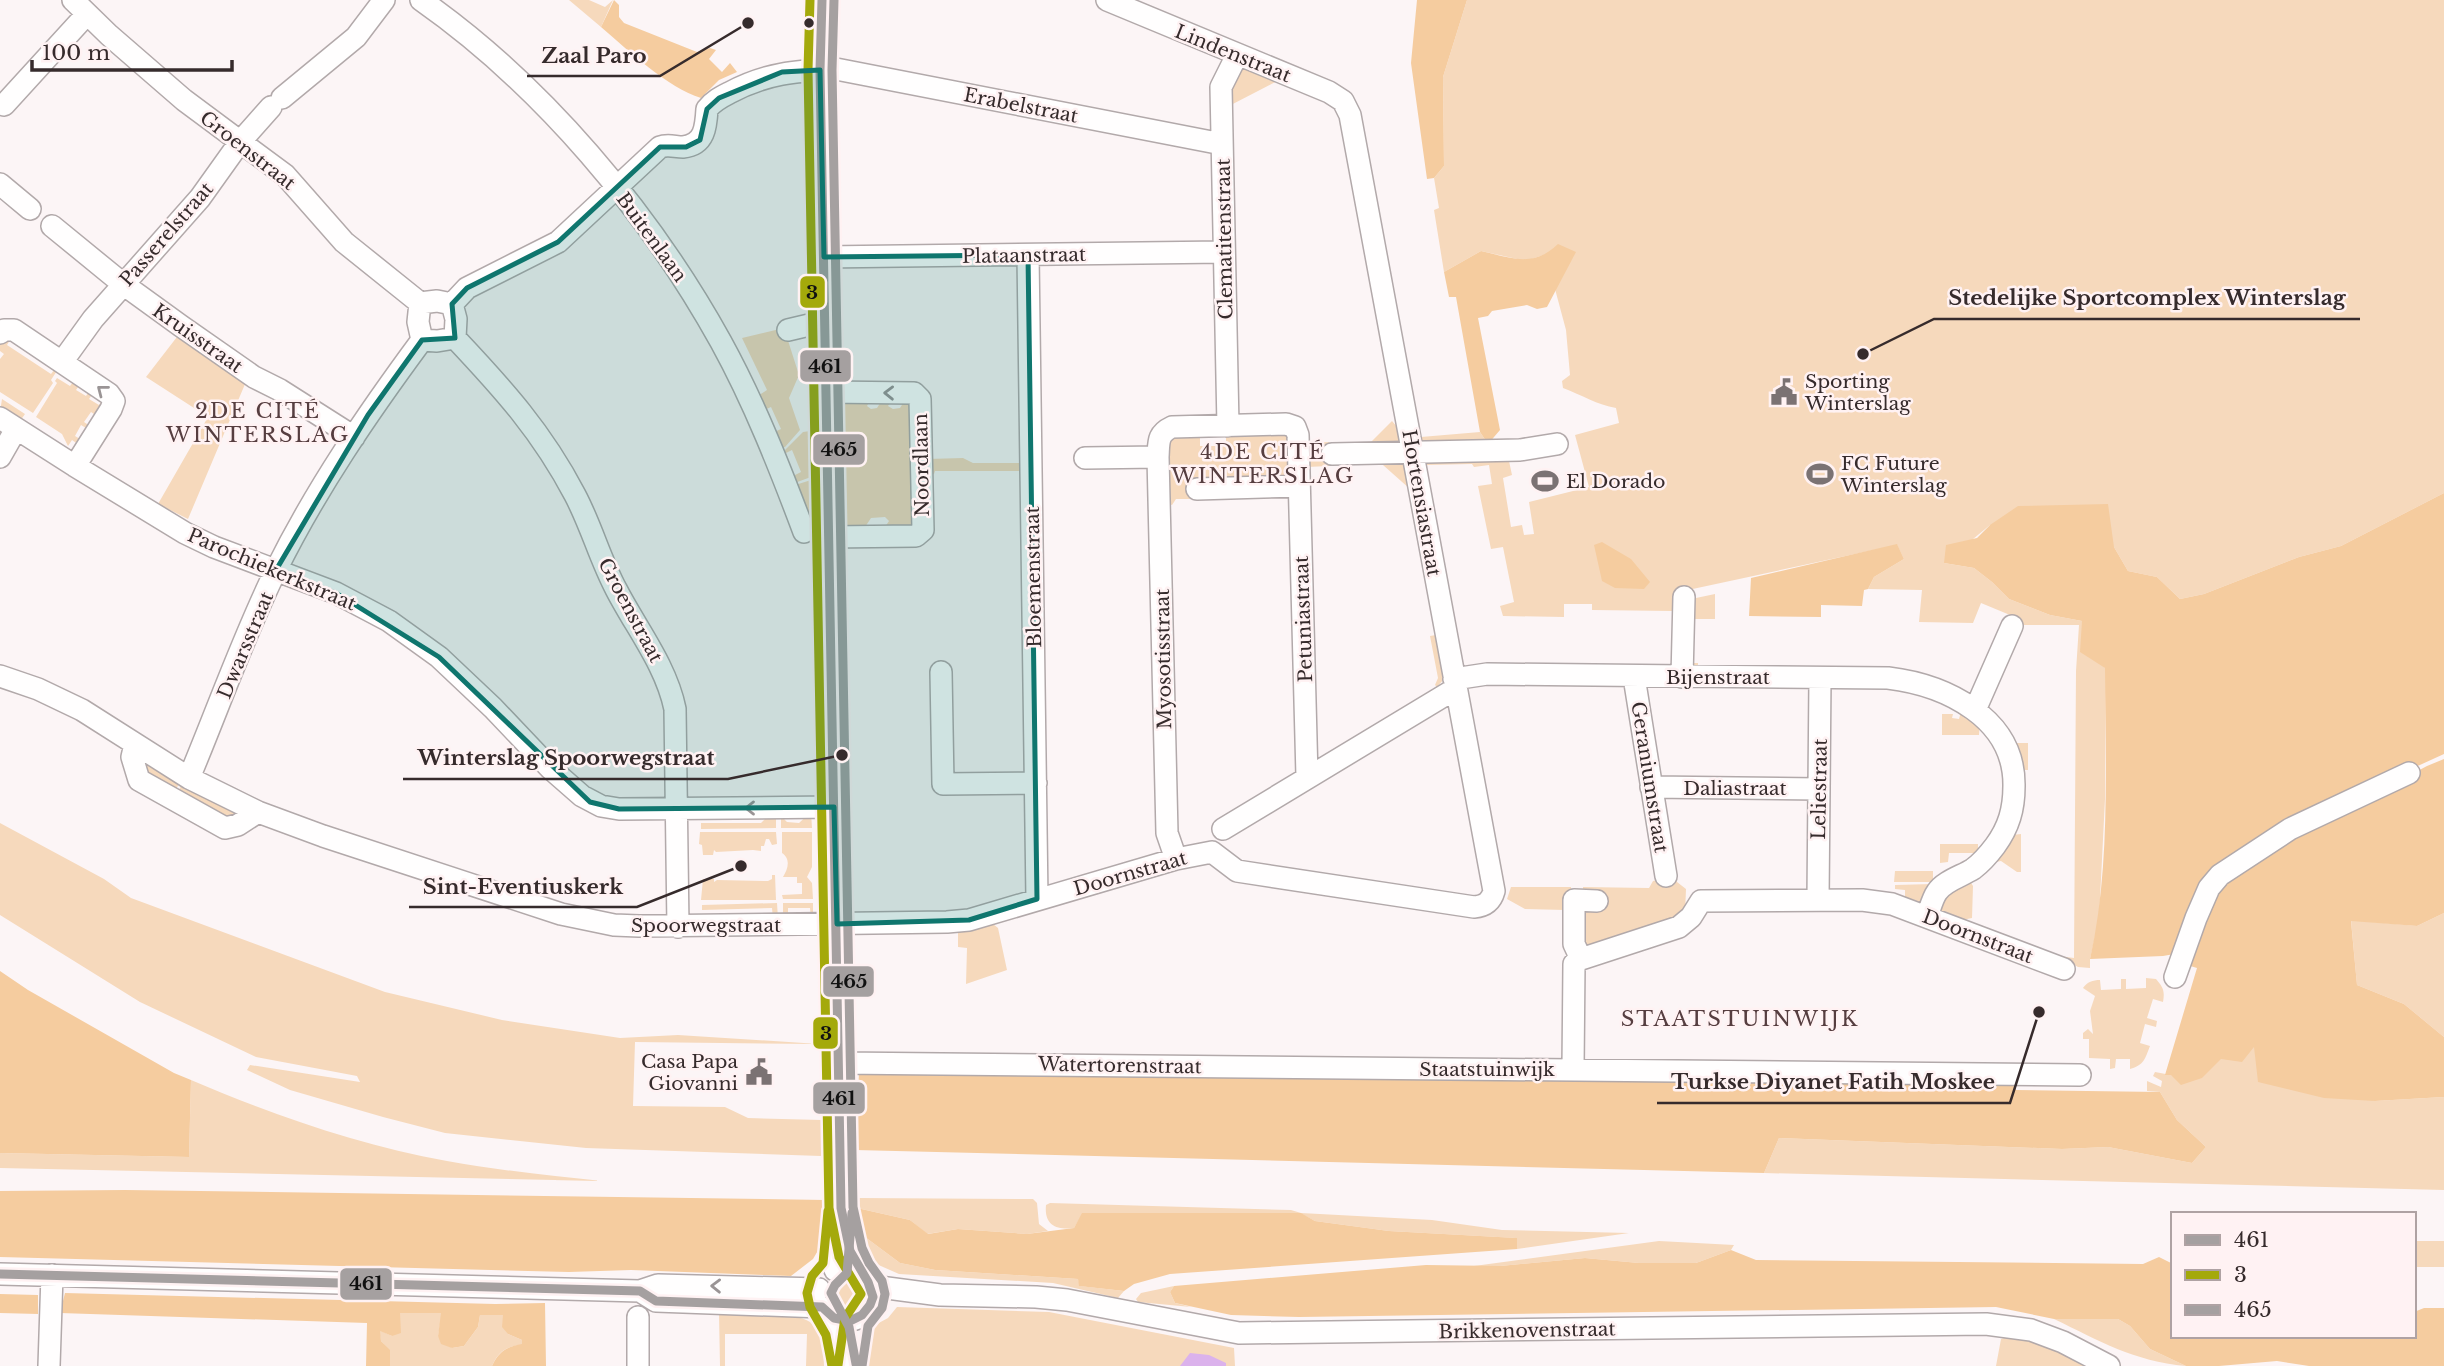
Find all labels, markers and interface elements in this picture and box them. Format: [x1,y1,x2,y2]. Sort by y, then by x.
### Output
unlabelled marker [802,16,816,30]
street label: Lindenstraat [1171,20,1295,88]
scale bar [32,28,231,72]
callout: Zaal Paro [527,34,660,76]
text: 100 m [42,40,110,66]
text: Zaal Paro [542,43,647,69]
street label: Erabelstraat [962,83,1081,128]
street label: Groenstraat [195,106,301,195]
street label: Clematitenstraat [1212,157,1237,320]
street label: Passerelstraat [115,177,218,291]
street label: Buitenlaan [611,188,692,287]
street label: Plataanstraat [962,243,1087,268]
line badge: 3 [799,275,826,309]
callout: Stedelijke Sportcomplex Winterslag [1934,277,2360,319]
text: 3 [806,281,818,304]
text: Stedelijke Sportcomplex Winterslag [1948,285,2347,311]
street label: Kruisstraat [148,299,248,378]
line badge: 461 [799,349,852,383]
text: 461 [808,355,842,378]
place label: Sporting Winterslag [1804,370,1911,415]
public building icon: Sporting Winterslag [1769,377,1799,407]
one-way arrow [883,385,894,401]
one-way arrow [97,386,109,399]
district label: 2DE CITÉ WINTERSLAG [165,398,350,448]
street label: Noordlaan [909,413,934,517]
street label: Hortensiastraat [1397,428,1446,579]
line badge: 465 [812,433,866,466]
text: 465 [821,438,857,461]
district label: 4DE CITÉ WINTERSLAG [1170,439,1355,489]
place label: FC Future Winterslag [1840,452,1947,497]
sports icon: FC Future Winterslag [1805,459,1835,489]
sports icon: El Dorado [1530,466,1560,496]
place label: El Dorado [1566,470,1665,493]
street label: Bloemenstraat [1021,505,1046,648]
street label: Parochiekerkstraat [184,524,360,616]
street label: Groenstraat [593,554,668,667]
street label: Petuniastraat [1290,555,1317,683]
street label: Dwarsstraat [213,587,279,702]
street label: Myosotisstraat [1151,588,1176,730]
street label: Bijenstraat [1666,666,1771,689]
street label: Geraniumstraat [1626,700,1673,855]
callout: Winterslag Spoorwegstraat [403,737,728,779]
street label: Leliestraat [1807,737,1832,840]
text: Winterslag Spoorwegstraat [417,745,714,771]
street label: Daliastraat [1683,777,1788,800]
one-way arrow [745,800,755,816]
street label: Doornstraat [1071,846,1190,901]
callout: Sint-Eventiuskerk [409,865,637,907]
text: Sint-Eventiuskerk [423,874,624,900]
street label: Doornstraat [1919,905,2037,968]
street label: Spoorwegstraat [631,914,782,937]
line badge: 465 [822,965,875,998]
text: 465 [831,970,867,993]
district label: STAATSTUINWIJK [1621,1006,1859,1032]
line badge: 3 [812,1016,839,1050]
text: 3 [820,1022,832,1045]
place label: Casa Papa Giovanni [641,1050,739,1095]
street label: Watertorenstraat [1037,1053,1203,1078]
public building icon: Casa Papa Giovanni [744,1057,774,1087]
street label: Staatstuinwijk [1419,1058,1555,1081]
callout: Turkse Diyanet Fatih Moskee [1657,1061,2010,1103]
text: Turkse Diyanet Fatih Moskee [1671,1069,1995,1095]
line badge: 461 [812,1081,866,1115]
text: 461 [822,1087,856,1110]
legend [2171,1212,2416,1338]
text: 461 [2234,1227,2269,1253]
text: 3 [2234,1262,2247,1288]
line badge: 461 [339,1267,393,1301]
text: 461 [349,1272,383,1295]
one-way arrow [710,1279,721,1294]
text: 465 [2234,1297,2272,1323]
street label: Brikkenovenstraat [1438,1317,1617,1344]

